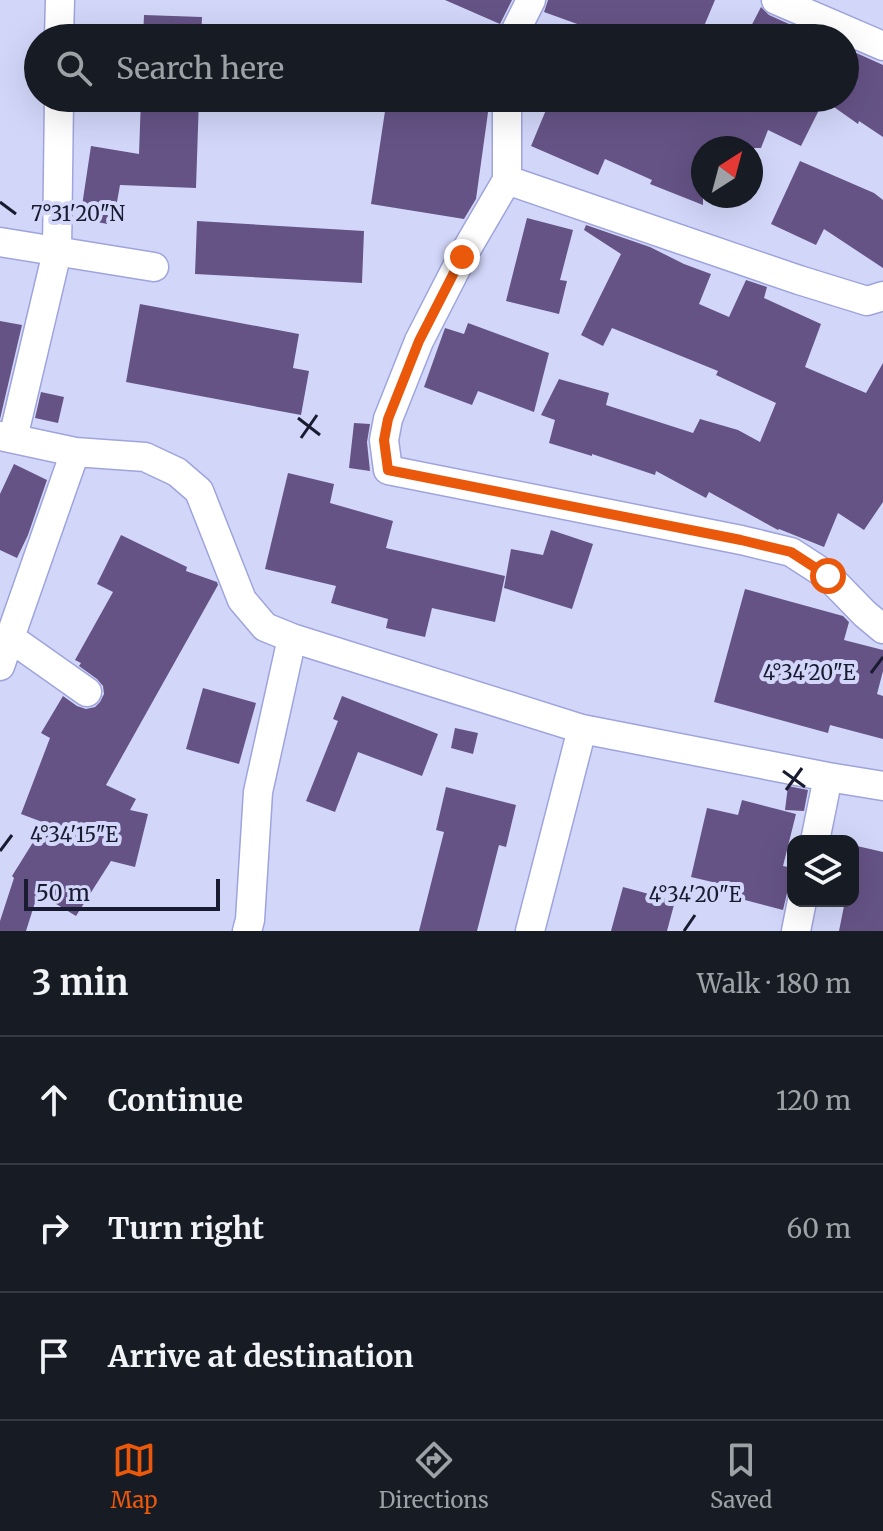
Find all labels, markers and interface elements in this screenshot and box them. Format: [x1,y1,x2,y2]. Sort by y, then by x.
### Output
search box [24,24,859,112]
icon: search [52,46,96,90]
text: Search here [116,49,284,87]
north arrow [691,136,763,208]
text: 7°31'20"N [31,201,126,226]
route end [444,239,480,275]
route start [810,558,846,594]
text: 4°34'20"E [763,660,856,685]
text: 4°34'15"E [30,822,118,847]
map controls [787,835,859,907]
button: layers [787,835,859,907]
scale bar [24,875,220,911]
text: 50 m [36,879,90,907]
text: 4°34'20"E [649,882,742,907]
text: 3 min [32,962,128,1004]
text: Walk · 180 m [697,967,851,1000]
icon: ahead [32,1078,76,1122]
text: Continue [108,1081,243,1119]
text: 120 m [776,1084,851,1117]
icon: right [32,1206,76,1250]
text: Turn right [108,1209,264,1247]
text: 60 m [787,1212,851,1245]
icon: arrive [32,1334,76,1378]
text: Arrive at destination [108,1337,414,1375]
tab: Map [111,1438,158,1514]
tab: Directions [379,1438,489,1514]
tab: Saved [710,1438,772,1514]

